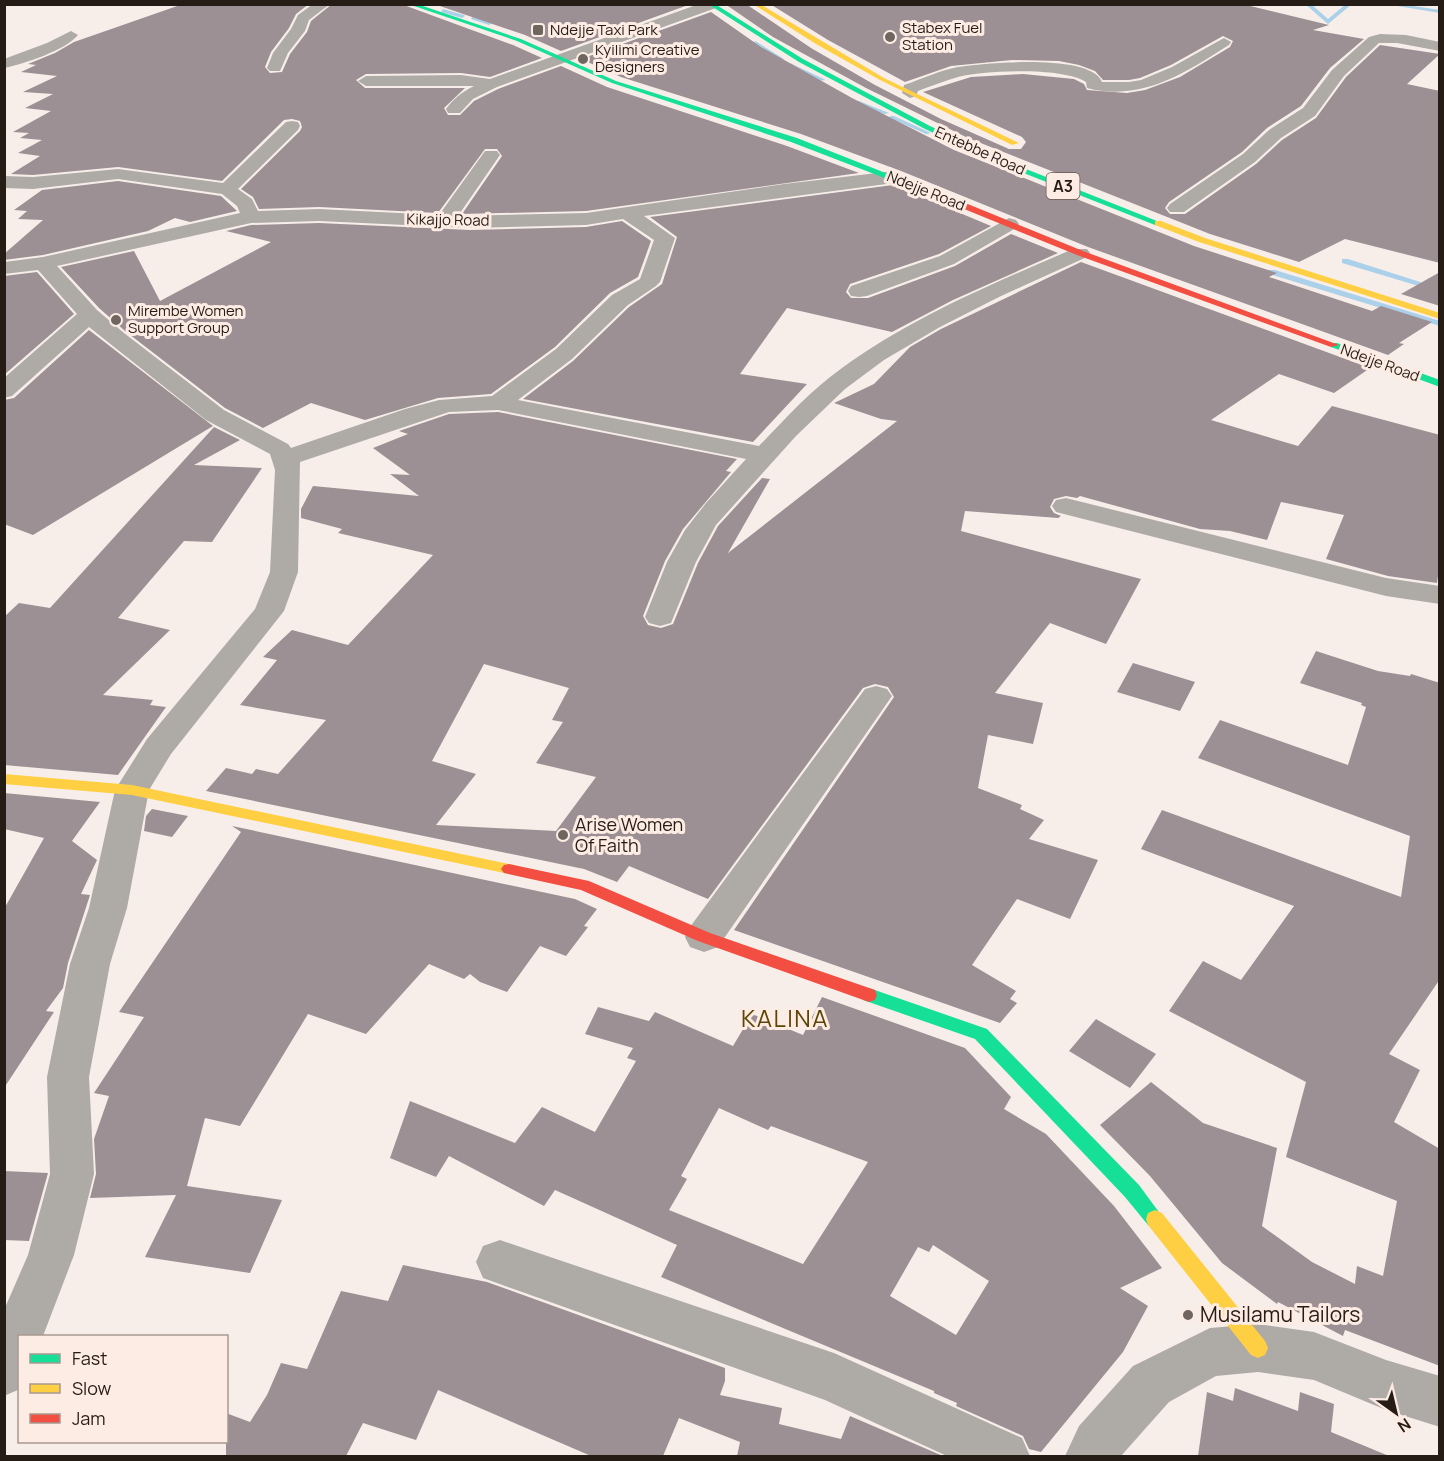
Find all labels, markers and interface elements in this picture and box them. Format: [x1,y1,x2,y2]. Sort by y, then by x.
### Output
place label: Stabex Fuel Station [902,17,983,55]
place label: Ndejje Taxi Park [550,19,658,40]
marker: Ndejje Taxi Park [531,23,545,37]
marker: Stabex Fuel Station [883,30,897,44]
place label: Kyilimi Creative Designers [595,39,700,77]
marker: Kyilimi Creative Designers [576,52,590,66]
street label: Entebbe Road [932,121,1029,180]
street label: Ndejje Road [884,165,968,216]
road number: A3 [1046,173,1080,199]
street label: Kikajjo Road [406,208,490,231]
place label: Mirembe Women Support Group [128,300,243,338]
marker: Mirembe Women Support Group [109,313,123,327]
street label: Ndejje Road [1338,339,1423,387]
place label: Arise Women Of Faith [575,812,683,857]
marker: Arise Women Of Faith [556,828,570,842]
district label: KALINA [741,1001,829,1034]
place label: Musilamu Tailors [1200,1300,1360,1328]
marker: Musilamu Tailors [1181,1308,1195,1322]
legend [18,1335,228,1443]
text: Fast [72,1346,107,1370]
text: Slow [72,1376,112,1400]
north arrow [1366,1383,1426,1443]
text: Jam [72,1406,106,1430]
text: N [1393,1413,1415,1438]

